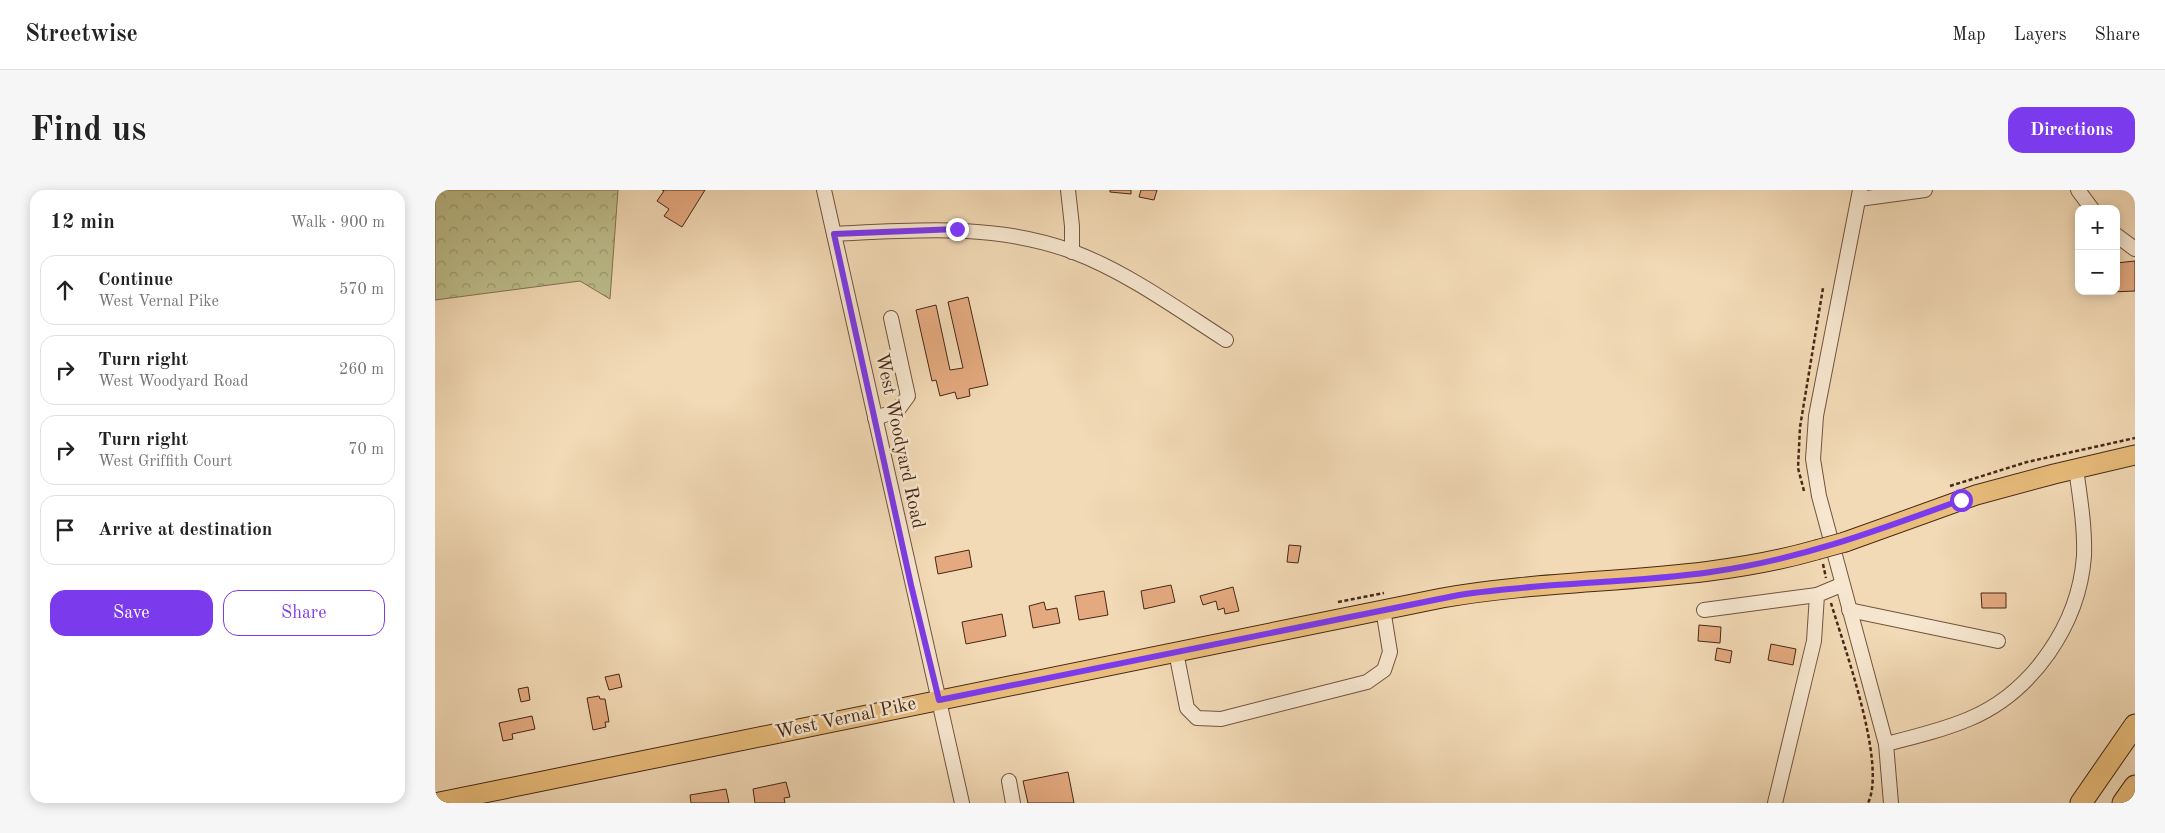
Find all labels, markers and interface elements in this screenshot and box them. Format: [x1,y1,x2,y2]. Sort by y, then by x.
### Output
text: Streetwise [25,23,138,47]
text: Map [1952,26,1986,44]
text: Layers [2014,26,2066,44]
text: Share [2094,26,2140,44]
button: Directions [2008,107,2135,153]
text: Find us [30,113,146,148]
map controls [2075,205,2120,295]
button: + [2075,205,2120,250]
text: 12 min [50,212,115,233]
text: Walk · 900 m [290,215,385,231]
route end [946,218,969,241]
button: − [2075,250,2120,295]
text: Continue [98,271,173,290]
icon: ahead [51,276,79,304]
text: 570 m [339,282,384,298]
text: West Vernal Pike [98,294,219,310]
text: Turn right [98,351,188,370]
street label: West Woodyard Road [871,352,927,531]
icon: right [51,356,79,384]
text: 260 m [339,362,384,378]
text: West Woodyard Road [98,374,249,390]
text: Turn right [98,431,188,450]
icon: right [51,436,79,464]
text: 70 m [348,442,384,458]
text: West Griffith Court [98,454,232,470]
route start [1950,489,1973,512]
icon: arrive [51,516,79,544]
text: Arrive at destination [98,521,272,540]
button: Save [50,590,213,636]
button: Share [223,590,385,636]
street label: West Vernal Pike [774,695,918,743]

